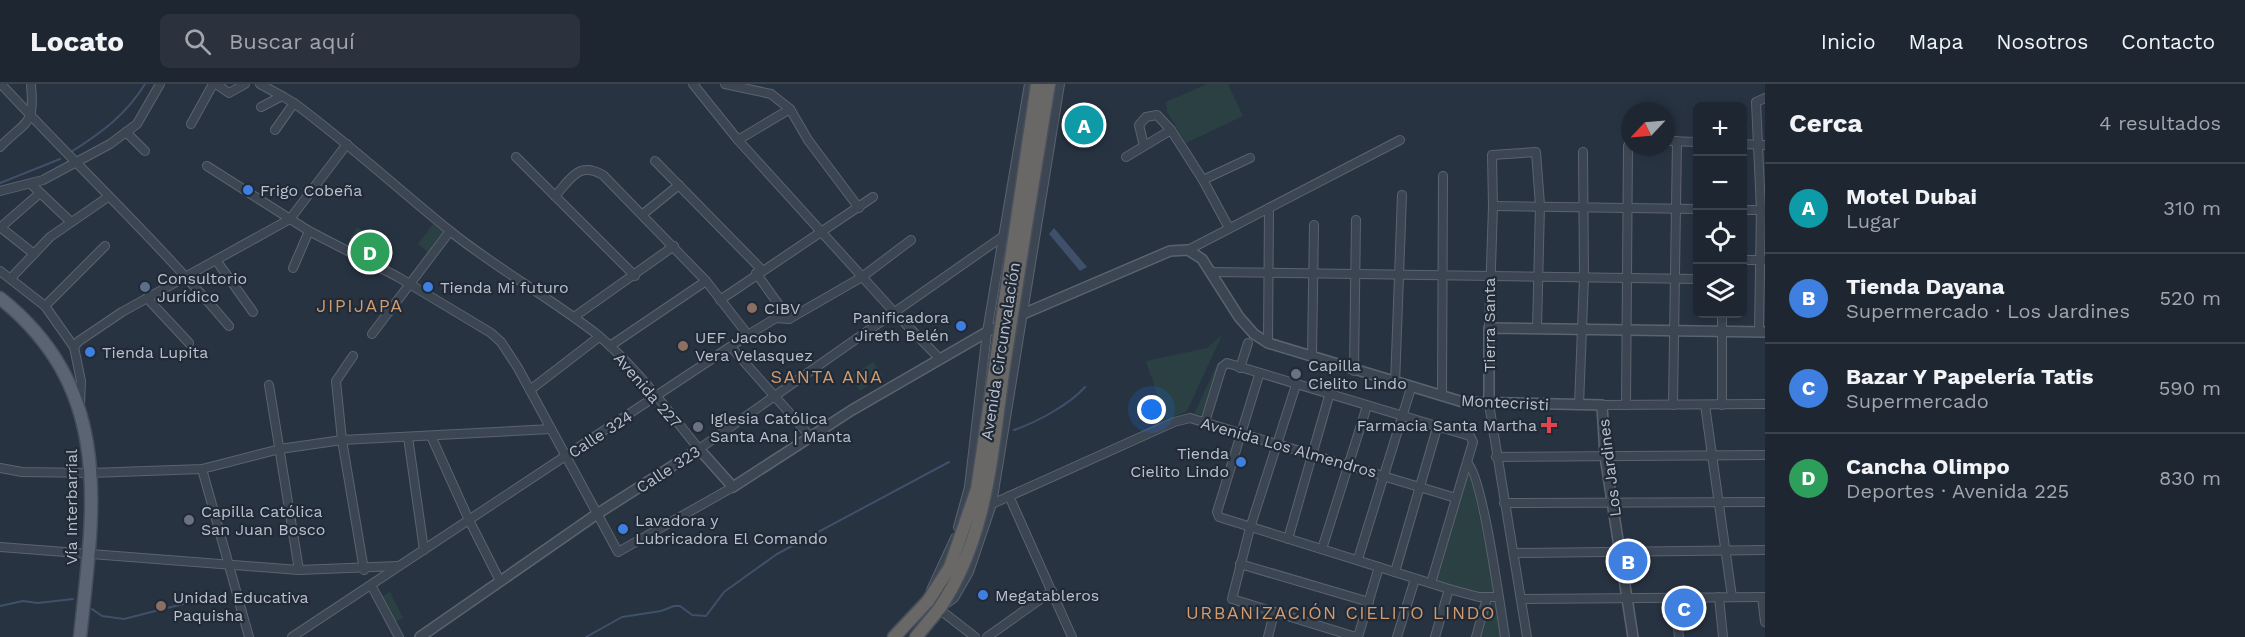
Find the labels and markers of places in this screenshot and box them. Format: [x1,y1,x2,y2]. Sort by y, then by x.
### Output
pin: A [1064,102,1104,147]
place label: Frigo Cobeña [260,181,362,200]
marker: Frigo Cobeña [241,183,255,197]
pin: D [350,230,389,274]
place label: Consultorio Jurídico [157,269,247,306]
place label: Tienda Mi futuro [440,278,569,297]
marker: Consultorio Jurídico [138,280,152,294]
marker: Tienda Mi futuro [421,280,435,294]
place label: CIBV [764,299,800,318]
marker: CIBV [745,301,759,315]
place label: Panificadora Jireth Belén [852,308,949,345]
marker: Panificadora Jireth Belén [954,319,968,333]
place label: UEF Jacobo Vera Velasquez [695,328,813,365]
marker: UEF Jacobo Vera Velasquez [676,339,690,353]
place label: Tienda Lupita [102,343,208,362]
marker: Tienda Lupita [83,345,97,359]
place label: Capilla Cielito Lindo [1308,356,1407,393]
marker: Capilla Cielito Lindo [1289,367,1303,381]
place label: Iglesia Católica Santa Ana | Manta [710,409,851,446]
place label: Farmacia Santa Martha [1357,416,1537,435]
marker: Farmacia Santa Martha [1542,418,1556,432]
marker: Iglesia Católica Santa Ana | Manta [691,420,705,434]
place label: Tienda Cielito Lindo [1130,444,1229,481]
marker: Tienda Cielito Lindo [1234,455,1248,469]
place label: Capilla Católica San Juan Bosco [201,502,325,539]
place label: Lavadora y Lubricadora El Comando [635,511,828,548]
marker: Capilla Católica San Juan Bosco [182,513,196,527]
marker: Lavadora y Lubricadora El Comando [616,522,630,536]
pin: B [1608,538,1648,584]
place label: Megatableros [995,586,1099,605]
pin: C [1664,586,1704,630]
place label: Unidad Educativa Paquisha [173,588,309,625]
marker: Megatableros [976,588,990,602]
marker: Unidad Educativa Paquisha [154,599,168,613]

